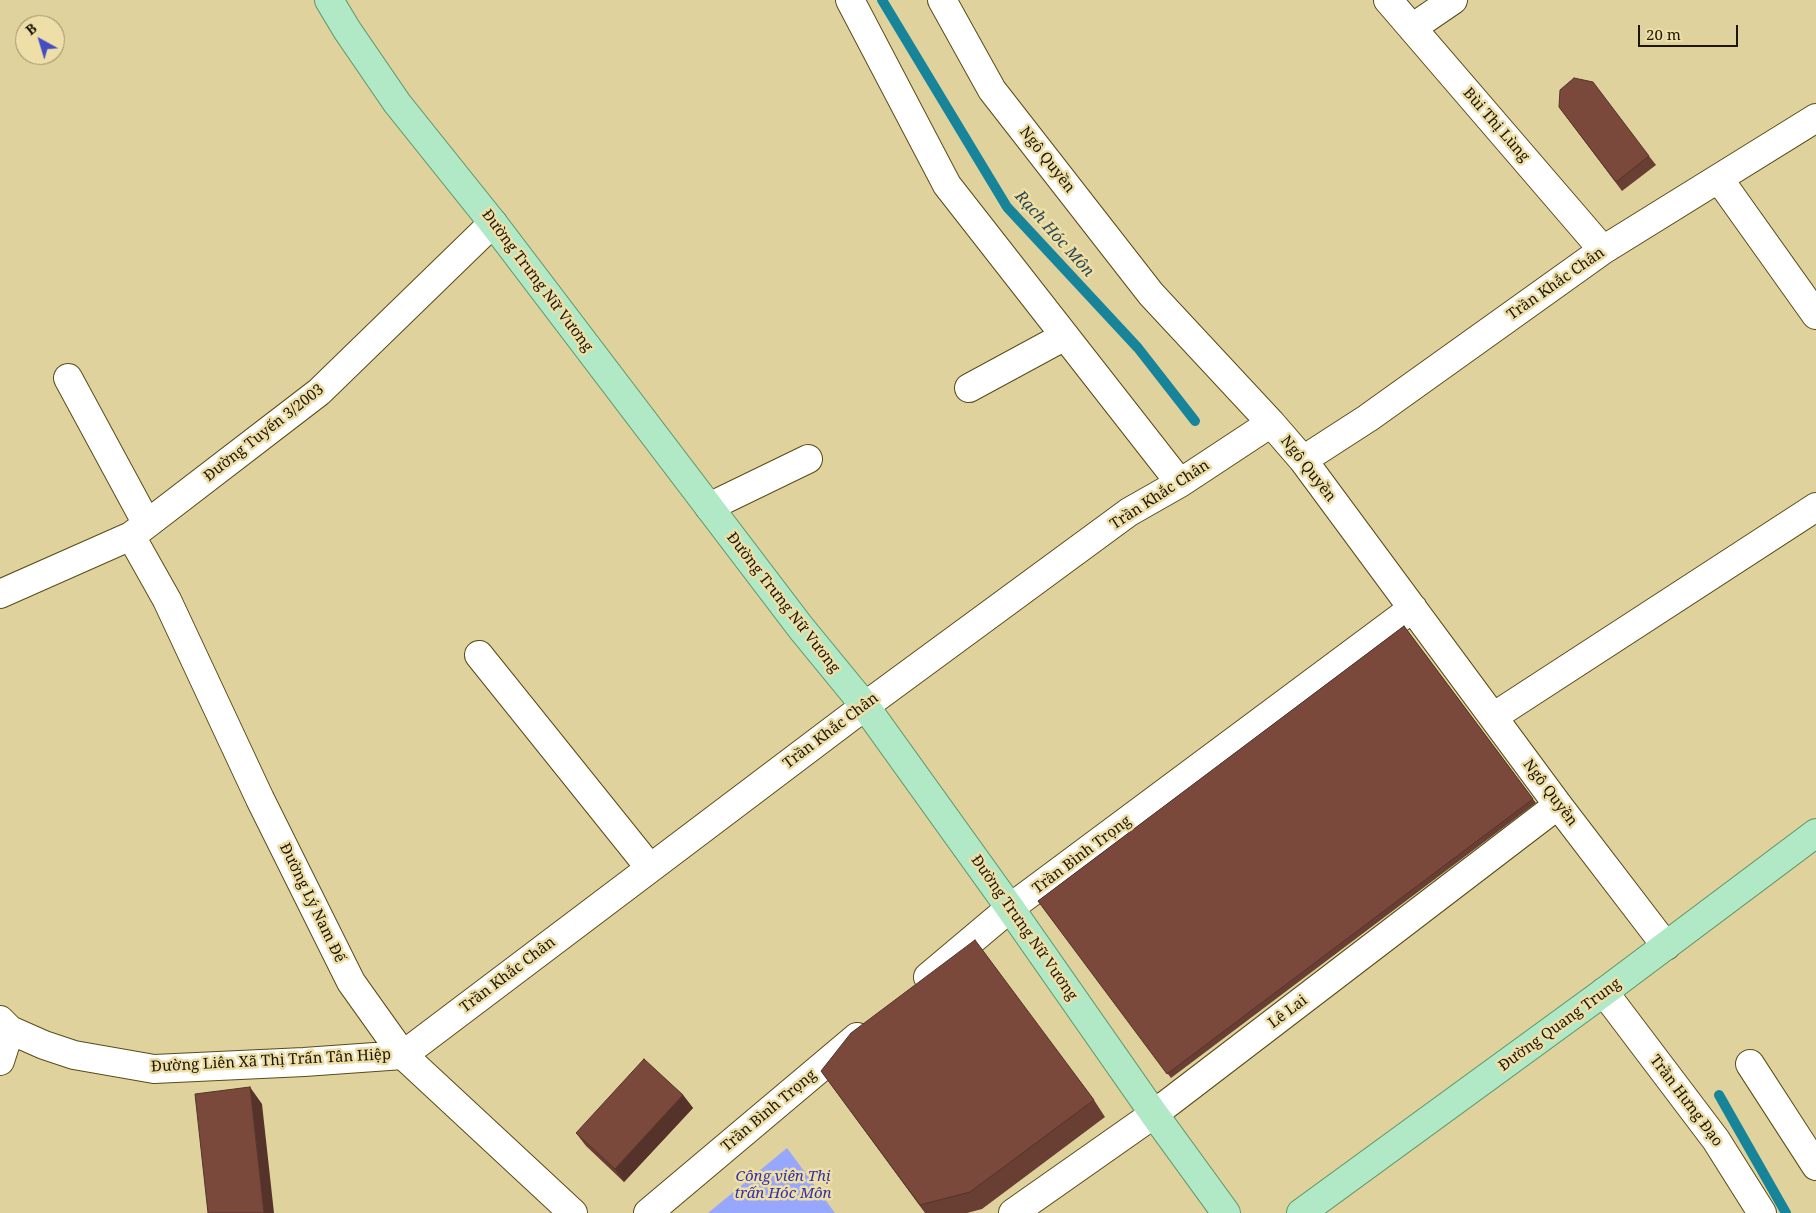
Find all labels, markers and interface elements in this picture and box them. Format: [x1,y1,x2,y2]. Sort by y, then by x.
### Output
north arrow [15,15,65,65]
scale bar [1641,15,1741,47]
text: B [21,18,41,39]
text: 20 m [1646,24,1681,44]
street label: Bùi Thị Lùng [1459,84,1533,166]
street label: Ngô Quyền [1016,123,1078,197]
water label: Rạch Hóc Môn [1010,187,1098,281]
street label: Đường Trưng Nữ Vương [478,206,596,356]
street label: Trần Khắc Chân [1504,244,1608,324]
street label: Đường Tuyến 3/2003 [200,381,328,485]
street label: Ngô Quyền [1277,432,1339,506]
street label: Trần Khắc Chân [1107,456,1213,534]
street label: Đường Trưng Nữ Vương [723,529,843,677]
street label: Trần Khắc Chân [780,689,882,773]
street label: Ngô Quyền [1519,756,1581,830]
street label: Trần Bình Trọng [1029,812,1135,898]
street label: Đường Lý Nam Đế [275,841,349,965]
street label: Đường Trưng Nữ Vương [967,852,1081,1004]
street label: Trần Khắc Chân [457,933,559,1017]
street label: Đường Quang Trung [1496,975,1624,1075]
street label: Lê Lai [1265,992,1311,1032]
street label: Đường Liên Xã Thị Trấn Tân Hiệp [151,1046,391,1076]
street label: Trần Hưng Đạo [1646,1052,1726,1150]
street label: Trần Bình Trọng [718,1066,820,1156]
park label: Công viên Thị trấn Hóc Môn [734,1168,832,1203]

